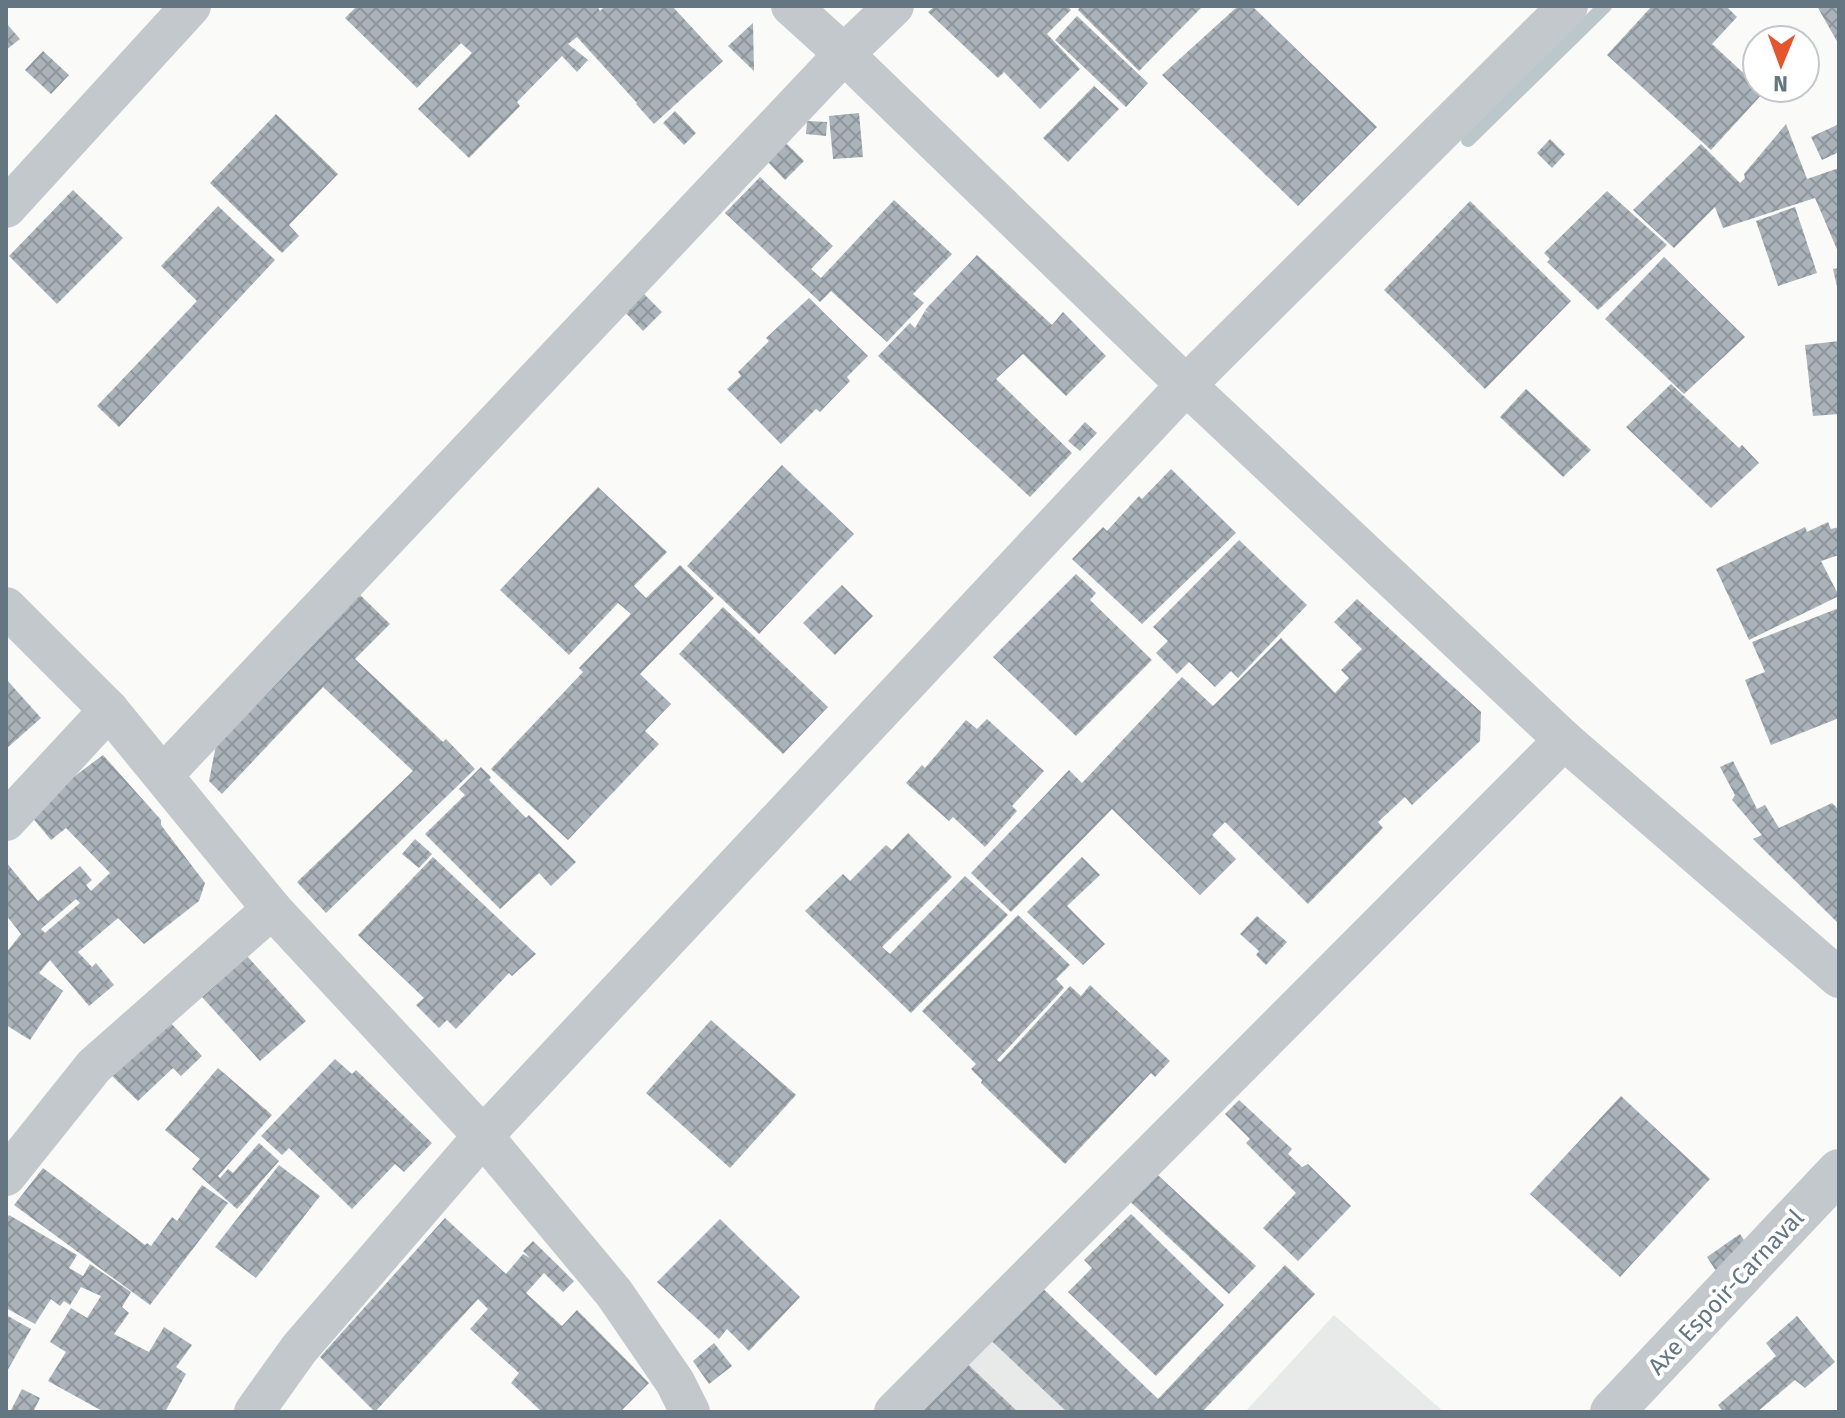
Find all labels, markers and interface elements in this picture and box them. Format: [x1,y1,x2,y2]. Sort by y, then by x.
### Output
north arrow [1741,24,1821,104]
text: N [1773,70,1788,97]
street label: Axe Espoir-Carnaval [1642,1204,1810,1380]

